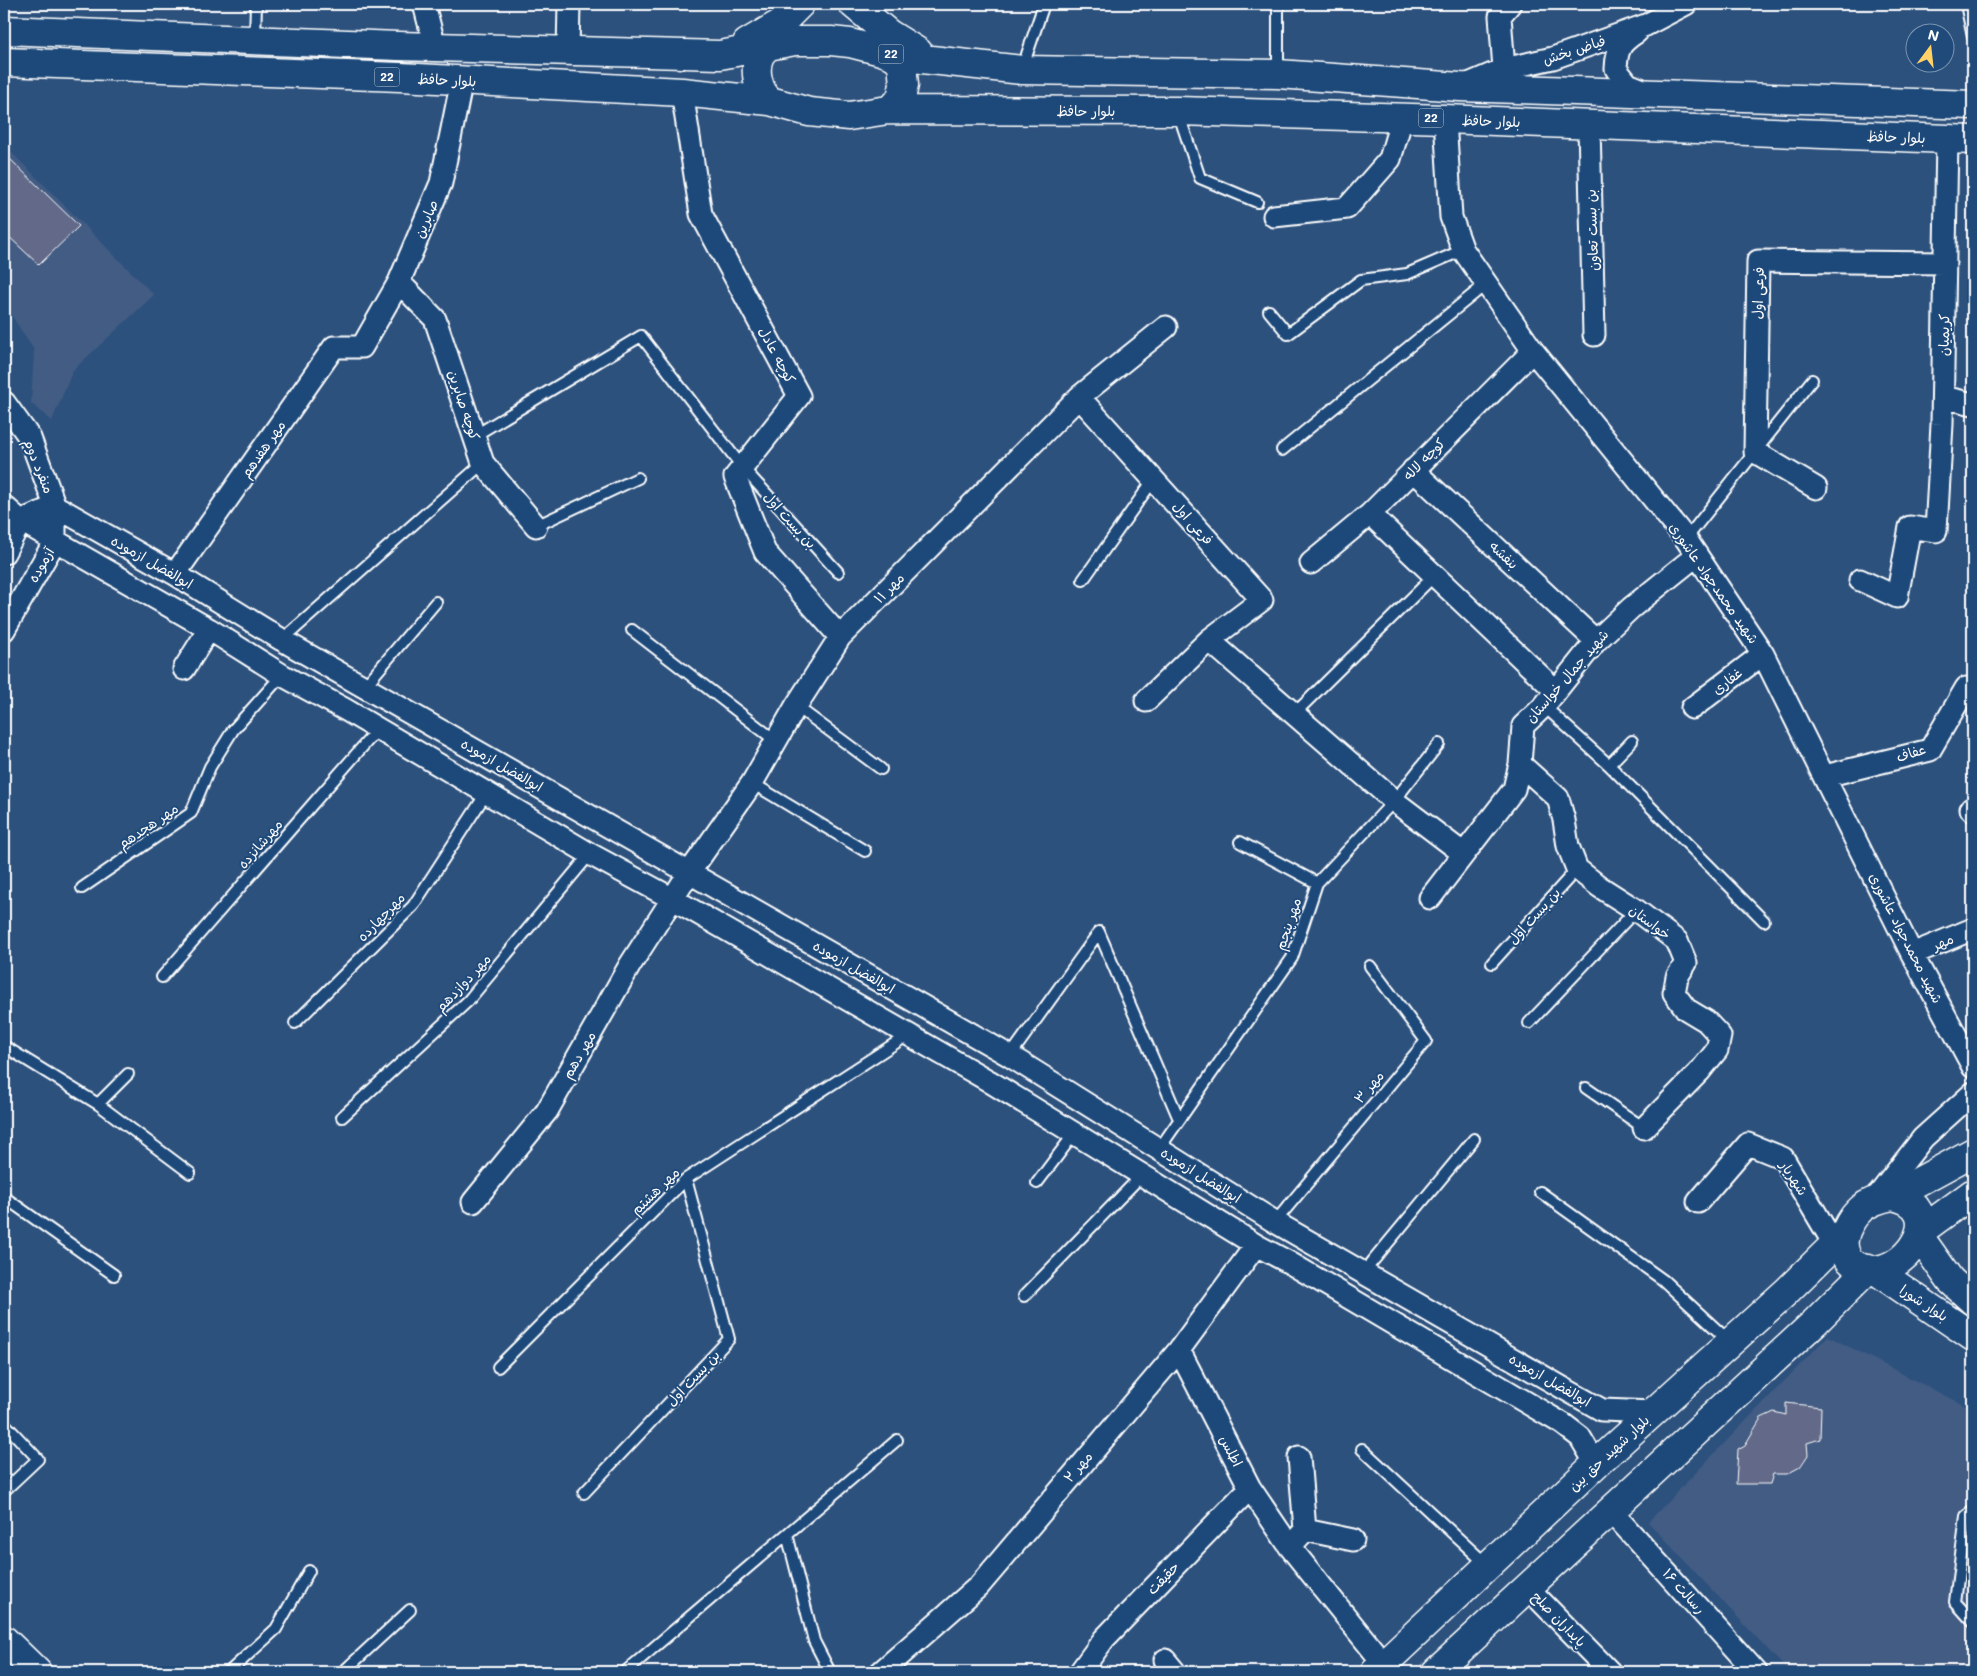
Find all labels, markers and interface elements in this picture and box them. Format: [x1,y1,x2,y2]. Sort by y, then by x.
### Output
north arrow [1904,22,1954,72]
text: N [1926,24,1941,46]
street label: فیاض بخش [1540,30,1608,69]
road number: 22 [878,44,904,64]
road number: 22 [374,68,400,86]
street label: بلوار حافظ [417,68,477,91]
street label: بلوار حافظ [1057,101,1115,120]
road number: 22 [1418,109,1444,128]
street label: بلوار حافظ [1461,110,1521,131]
street label: بلوار حافظ [1866,126,1926,147]
street label: بن‌ بست تعاون [1581,189,1602,271]
street label: صابرین [409,197,442,241]
street label: فرعی اول [1747,266,1768,320]
street label: کریمیان [1934,314,1953,356]
street label: کوچه عادل [754,323,800,387]
street label: کوچه صابرین [443,367,485,443]
street label: مهر هفدهم [236,416,291,482]
street label: کوچه لاله [1398,433,1450,485]
street label: منفرد دوم [18,436,59,497]
street label: بن بست اول [760,487,821,552]
street label: فرعی اول [1169,497,1218,549]
street label: شهید محمدجواد عاشوری [1665,518,1764,647]
street label: ابوالفضل ازموده [108,530,197,593]
street label: بنفشه [1486,536,1523,573]
street label: آزموده [23,543,58,586]
street label: مهر ۱۱ [869,568,908,607]
street label: شهید جمال خواستان [1521,625,1612,726]
street label: غفاری [1708,663,1746,698]
street label: ابوالفضل ازموده [458,733,547,796]
street label: عفاف [1894,739,1928,766]
street label: مهر هجدهم [114,798,183,855]
street label: مهرشانزده [233,815,286,872]
street label: شهید محمدجواد عاشوری [1865,869,1948,1006]
street label: بن بست اول [1503,883,1564,948]
street label: مهرچهارده [352,888,410,946]
street label: مهر پنجم [1270,895,1307,953]
street label: خواستان [1626,900,1675,943]
street label: مهر [1928,929,1956,955]
street label: ابوالفضل ازموده [810,935,899,998]
street label: مهر دوازدهم [431,949,496,1017]
street label: مهر دهم [557,1027,602,1083]
street label: مهر ۳ [1349,1066,1388,1107]
street label: ابوالفضل ازموده [1157,1142,1245,1207]
street label: شهریار [1776,1156,1813,1199]
street label: مهر هشتم [626,1163,685,1220]
street label: بلوار شورا [1896,1280,1952,1325]
street label: بن بست اول [662,1345,724,1410]
street label: ابوالفضل ازموده [1506,1348,1595,1411]
street label: بلوار شهید حق بین [1564,1410,1653,1495]
street label: اطلس [1216,1432,1247,1470]
street label: مهر ۲ [1059,1447,1096,1486]
street label: حقیقت [1142,1557,1183,1598]
street label: رسالت ۱۶ [1659,1564,1710,1618]
street label: پایداران صلح [1527,1587,1591,1651]

